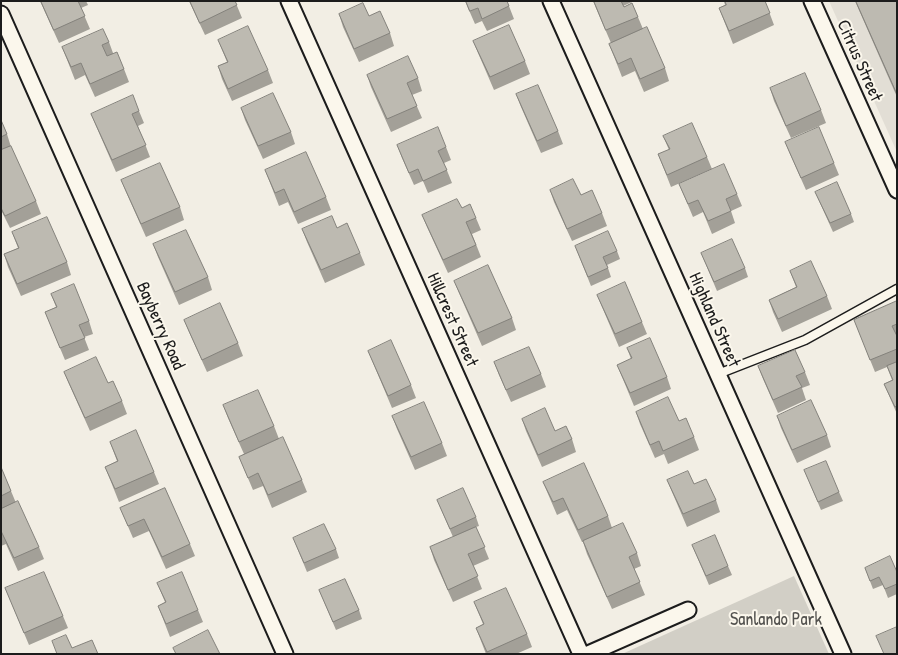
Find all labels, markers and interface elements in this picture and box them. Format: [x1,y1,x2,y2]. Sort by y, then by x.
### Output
street label: Citrus Street [831,17,887,105]
street label: Highland Street [684,269,744,371]
street label: Hillcrest Street [422,270,482,370]
street label: Bayberry Road [131,279,189,373]
park label: Sanlando Park [730,609,822,631]

